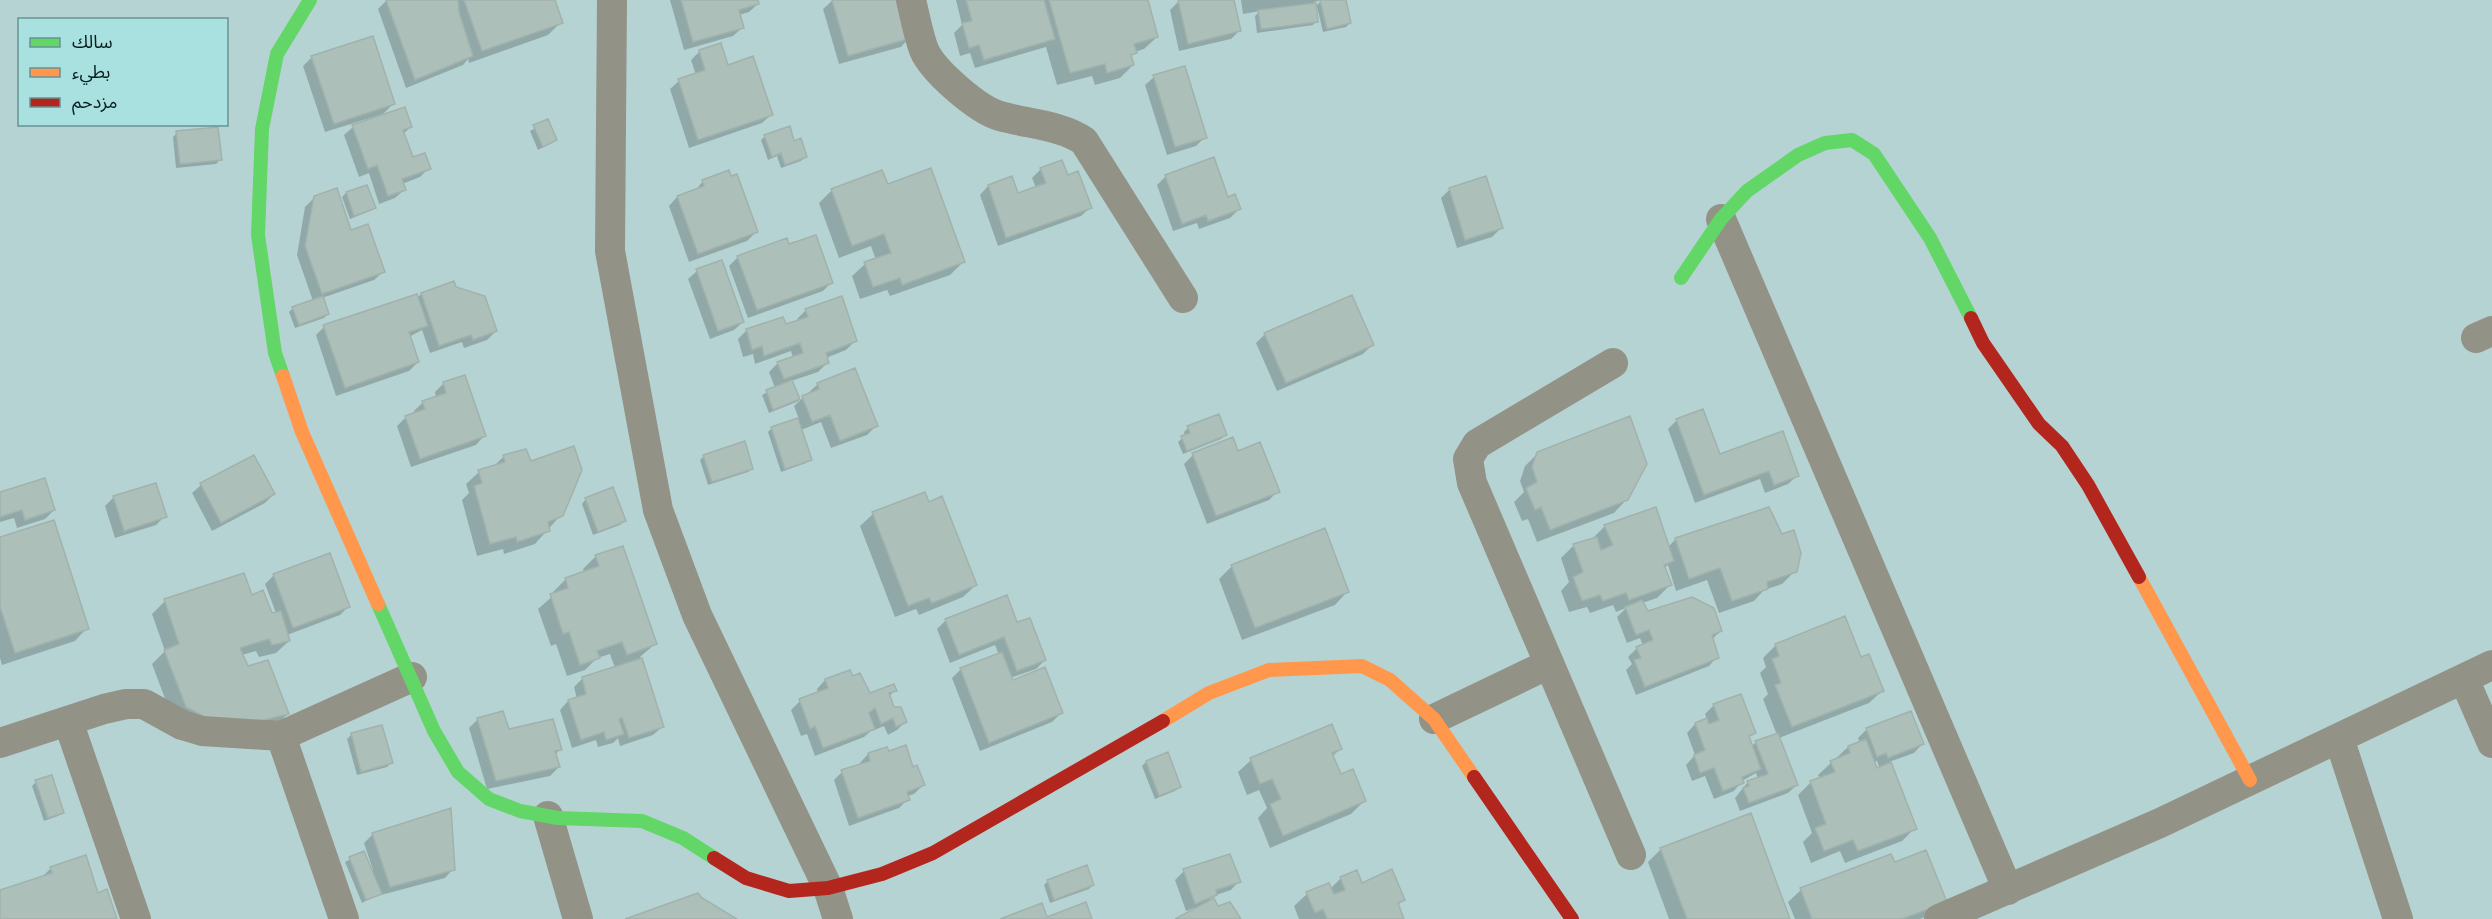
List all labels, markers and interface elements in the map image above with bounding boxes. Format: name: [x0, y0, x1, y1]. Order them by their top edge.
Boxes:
legend: [18, 18, 228, 126]
text: سالك: [72, 31, 113, 53]
text: بطيء: [72, 61, 110, 85]
text: مزدحم: [72, 91, 117, 115]

